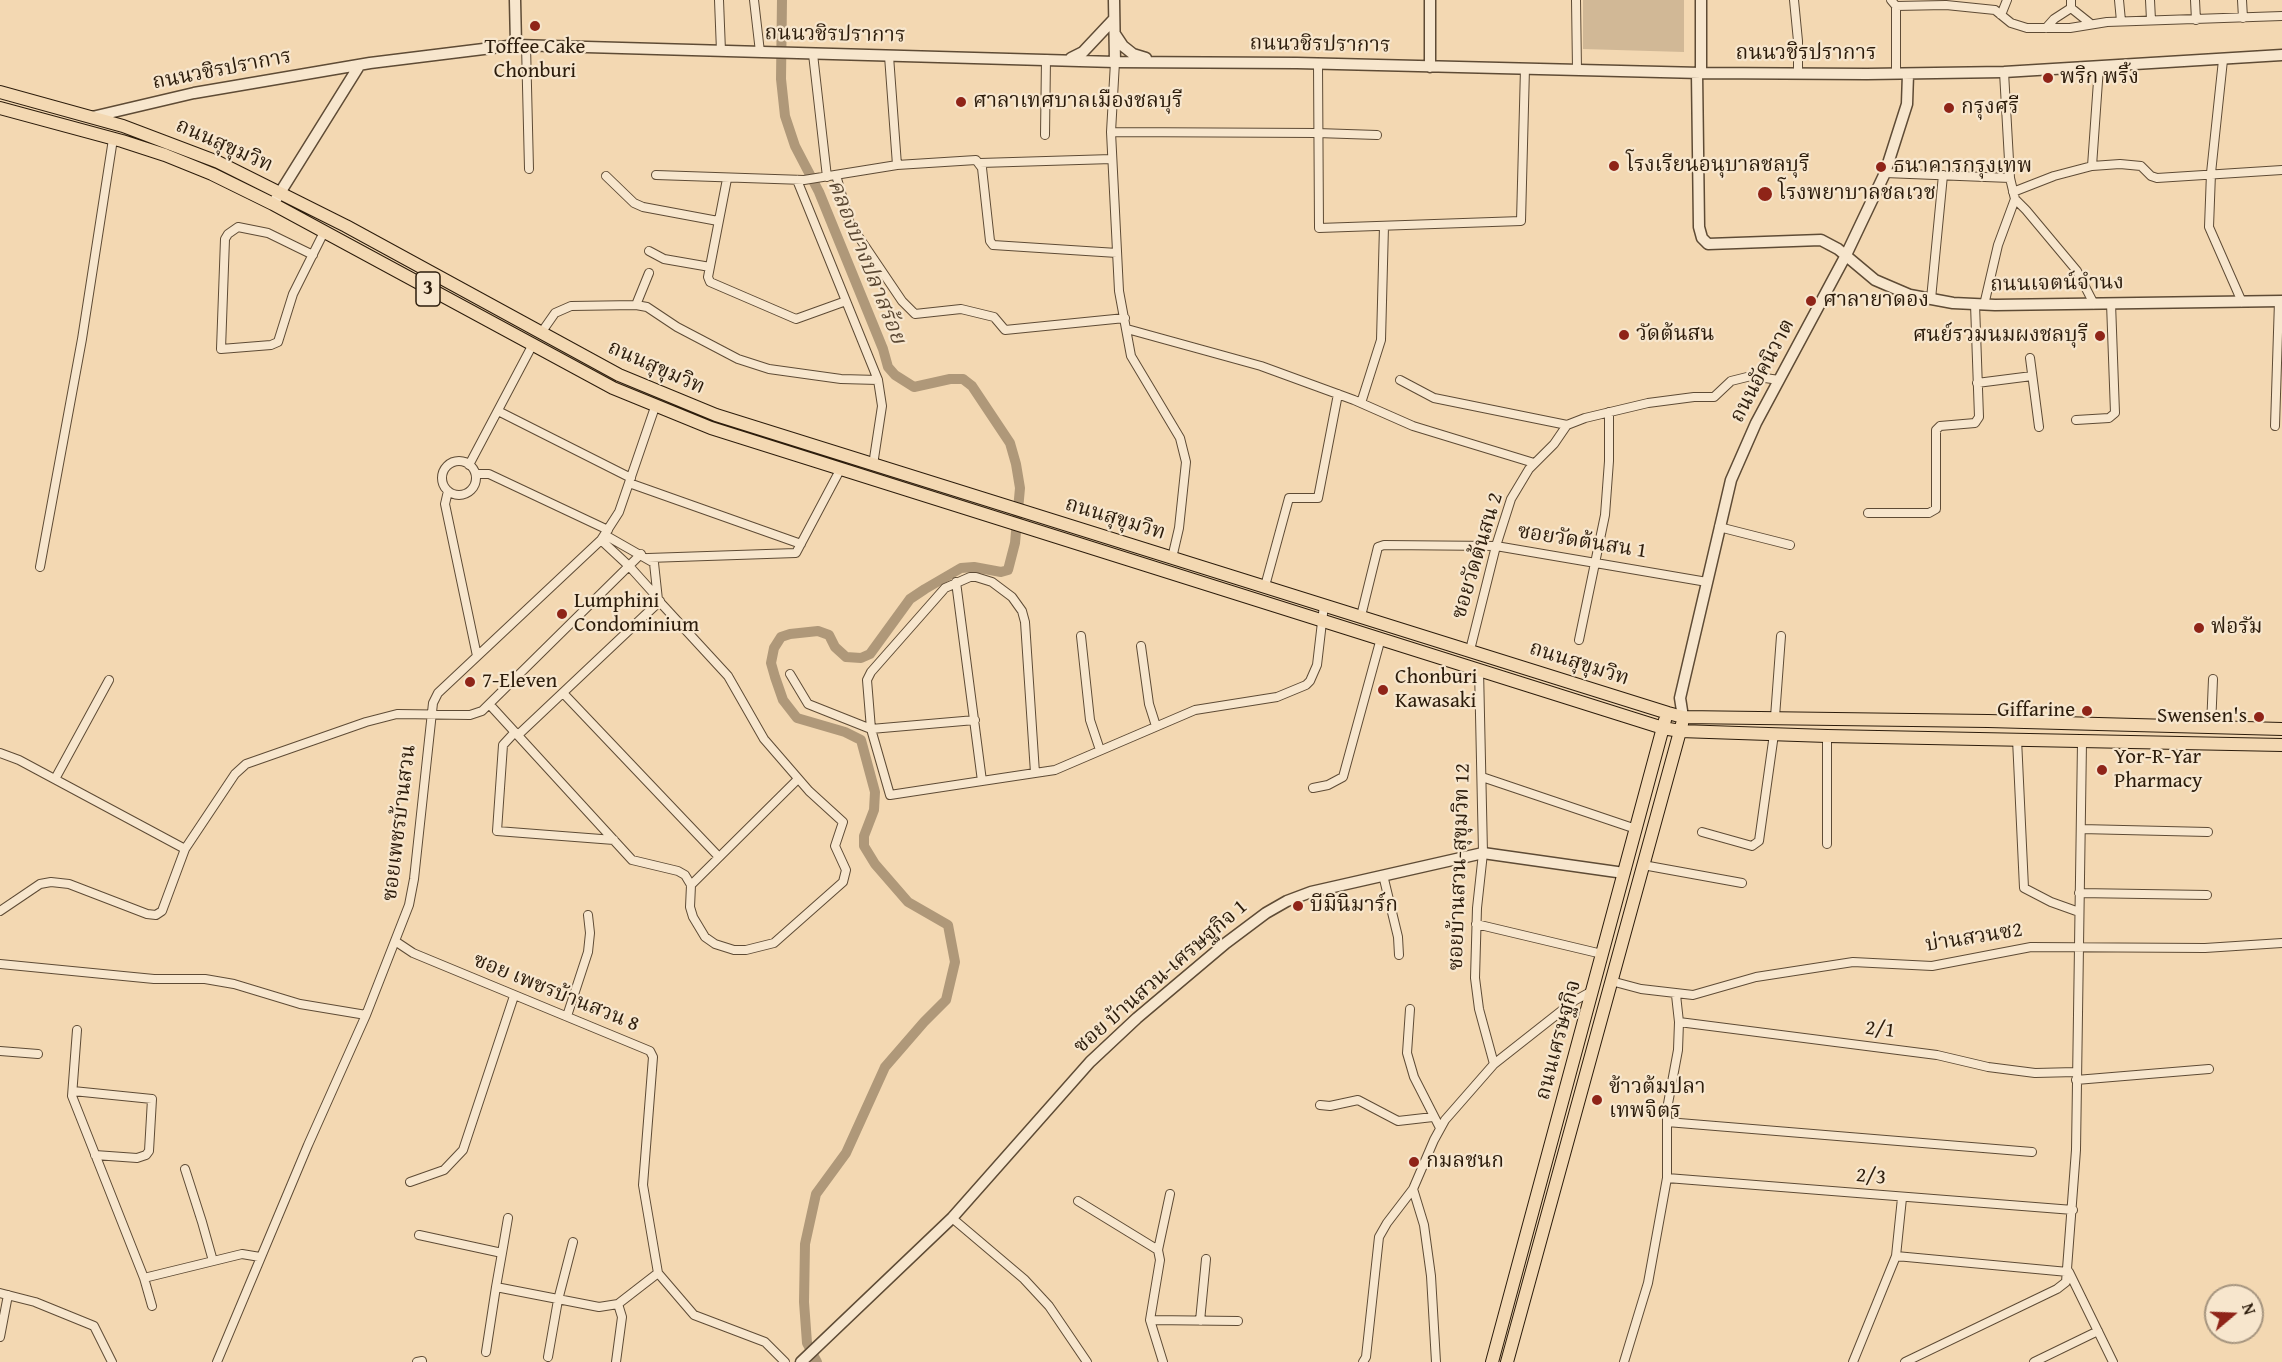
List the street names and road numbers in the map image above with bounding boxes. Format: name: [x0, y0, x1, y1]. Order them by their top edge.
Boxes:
street label: ถนนวชิรปราการ: [764, 21, 906, 49]
street label: ถนนวชิรปราการ: [1249, 31, 1391, 59]
street label: ถนนวชิรปราการ: [1736, 41, 1876, 67]
street label: ถนนวชิรปราการ: [150, 44, 294, 96]
street label: ถนนสุขุมวิท: [172, 113, 276, 179]
street label: ถนนเจตน์จำนง: [1990, 270, 2124, 298]
road number: 3: [416, 272, 440, 306]
street label: ถนนอัคนิวาต: [1725, 315, 1801, 427]
street label: ถนนสุขุมวิท: [604, 335, 708, 401]
street label: ซอยวัดต้นสน 2: [1447, 490, 1509, 622]
street label: ถนนสุขุมวิท: [1062, 492, 1168, 546]
street label: ซอยวัดต้นสน 1: [1516, 519, 1648, 565]
street label: ถนนสุขุมวิท: [1526, 636, 1632, 692]
street label: ซอยเพชรบ้านสวน: [378, 743, 422, 903]
street label: ซอยบ้านสวน-สุขุมวิท 12: [1444, 763, 1476, 971]
street label: ซอย บ้านสวน-เศรษฐกิจ 1: [1069, 895, 1253, 1059]
street label: บ่านสวนซ2: [1924, 918, 2024, 958]
street label: ซอย เพชรบ้านสวน 8: [469, 948, 643, 1038]
street label: ถนนเศรษฐกิจ: [1531, 977, 1587, 1103]
street label: 2/1: [1864, 1016, 1896, 1044]
street label: 2/3: [1855, 1163, 1887, 1191]

